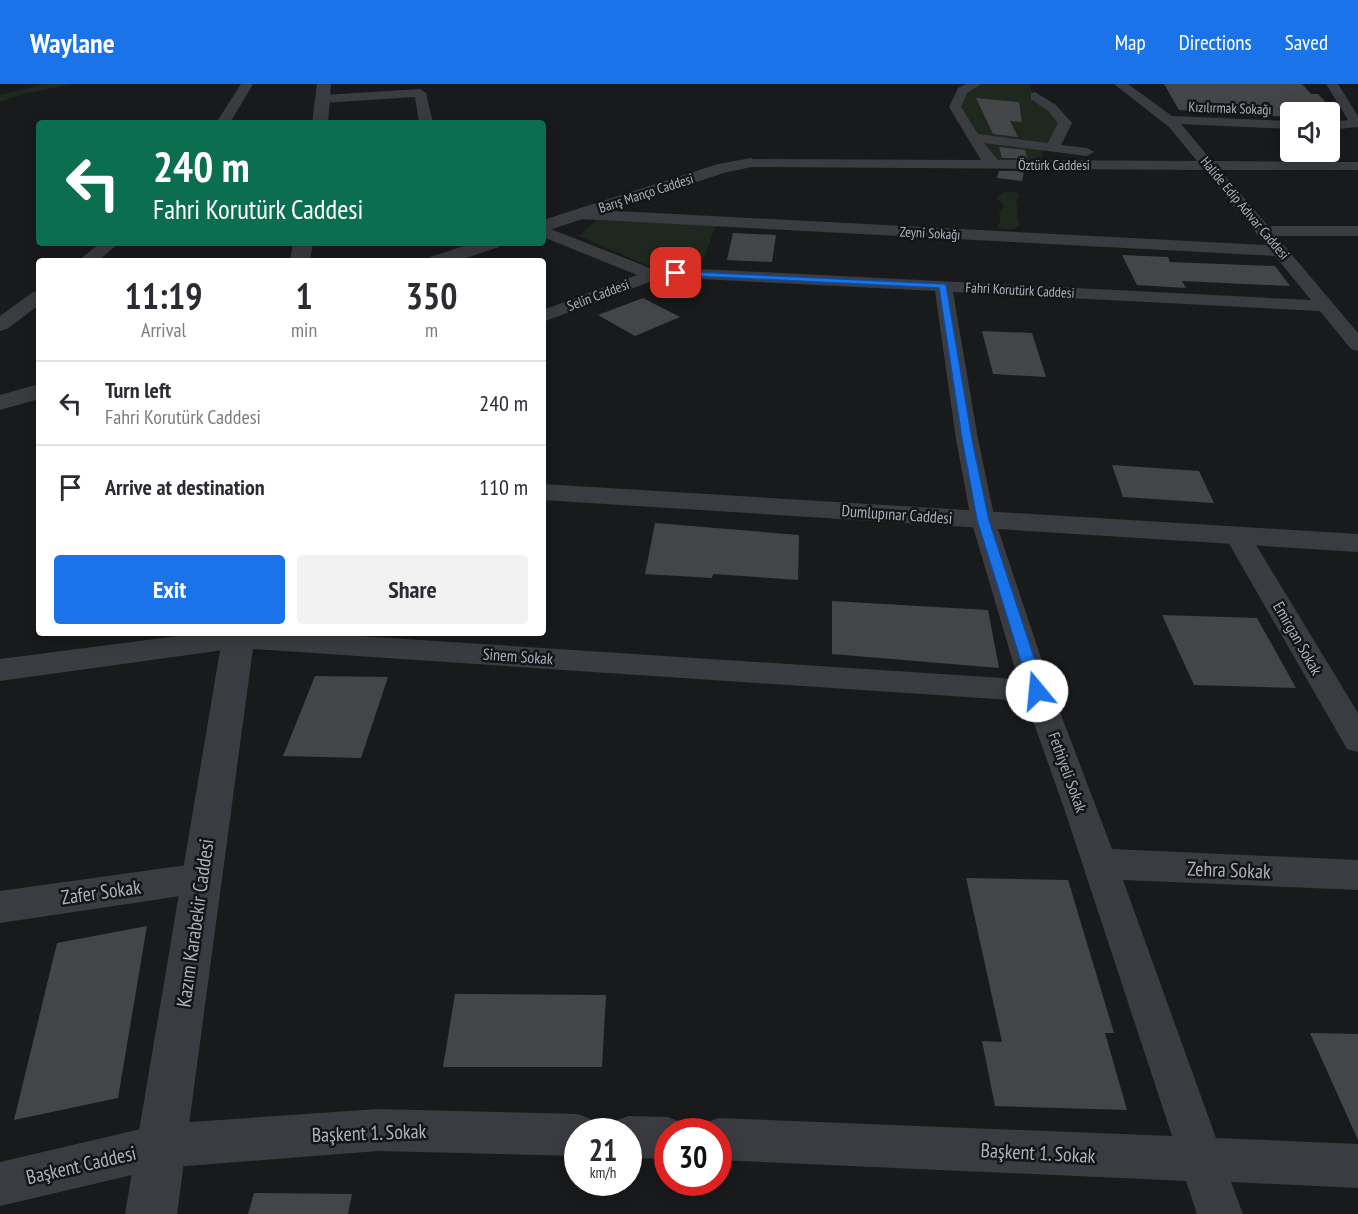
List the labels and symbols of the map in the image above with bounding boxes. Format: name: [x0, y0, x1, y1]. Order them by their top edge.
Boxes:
street label: Kızılırmak Sokağı: [1188, 98, 1272, 118]
street label: Halide Edip Adıvar Caddesi: [1197, 153, 1293, 263]
street label: Öztürk Caddesi: [1018, 156, 1090, 174]
street label: Barış Manço Caddesi: [596, 169, 696, 217]
street label: Zeyni Sokağı: [899, 222, 961, 244]
pin: [650, 247, 701, 298]
street label: Selin Caddesi: [565, 275, 631, 315]
street label: Fahri Korutürk Caddesi: [965, 278, 1075, 302]
street label: Dumlupınar Caddesi: [841, 500, 953, 528]
street label: Emirgan Sokak: [1269, 598, 1327, 679]
street label: Sinem Sokak: [482, 644, 555, 668]
position arrow: [1005, 659, 1069, 723]
street label: Fethiyeli Sokak: [1044, 729, 1092, 816]
street label: Kazım Karabekir Caddesi: [170, 837, 220, 1009]
street label: Zehra Sokak: [1187, 856, 1271, 884]
street label: Zafer Sokak: [60, 874, 143, 910]
street label: Başkent 1. Sokak: [311, 1118, 427, 1148]
speed limit sign: 30: [654, 1118, 732, 1196]
street label: Başkent 1. Sokak: [980, 1137, 1096, 1169]
street label: Başkent Caddesi: [23, 1140, 139, 1190]

